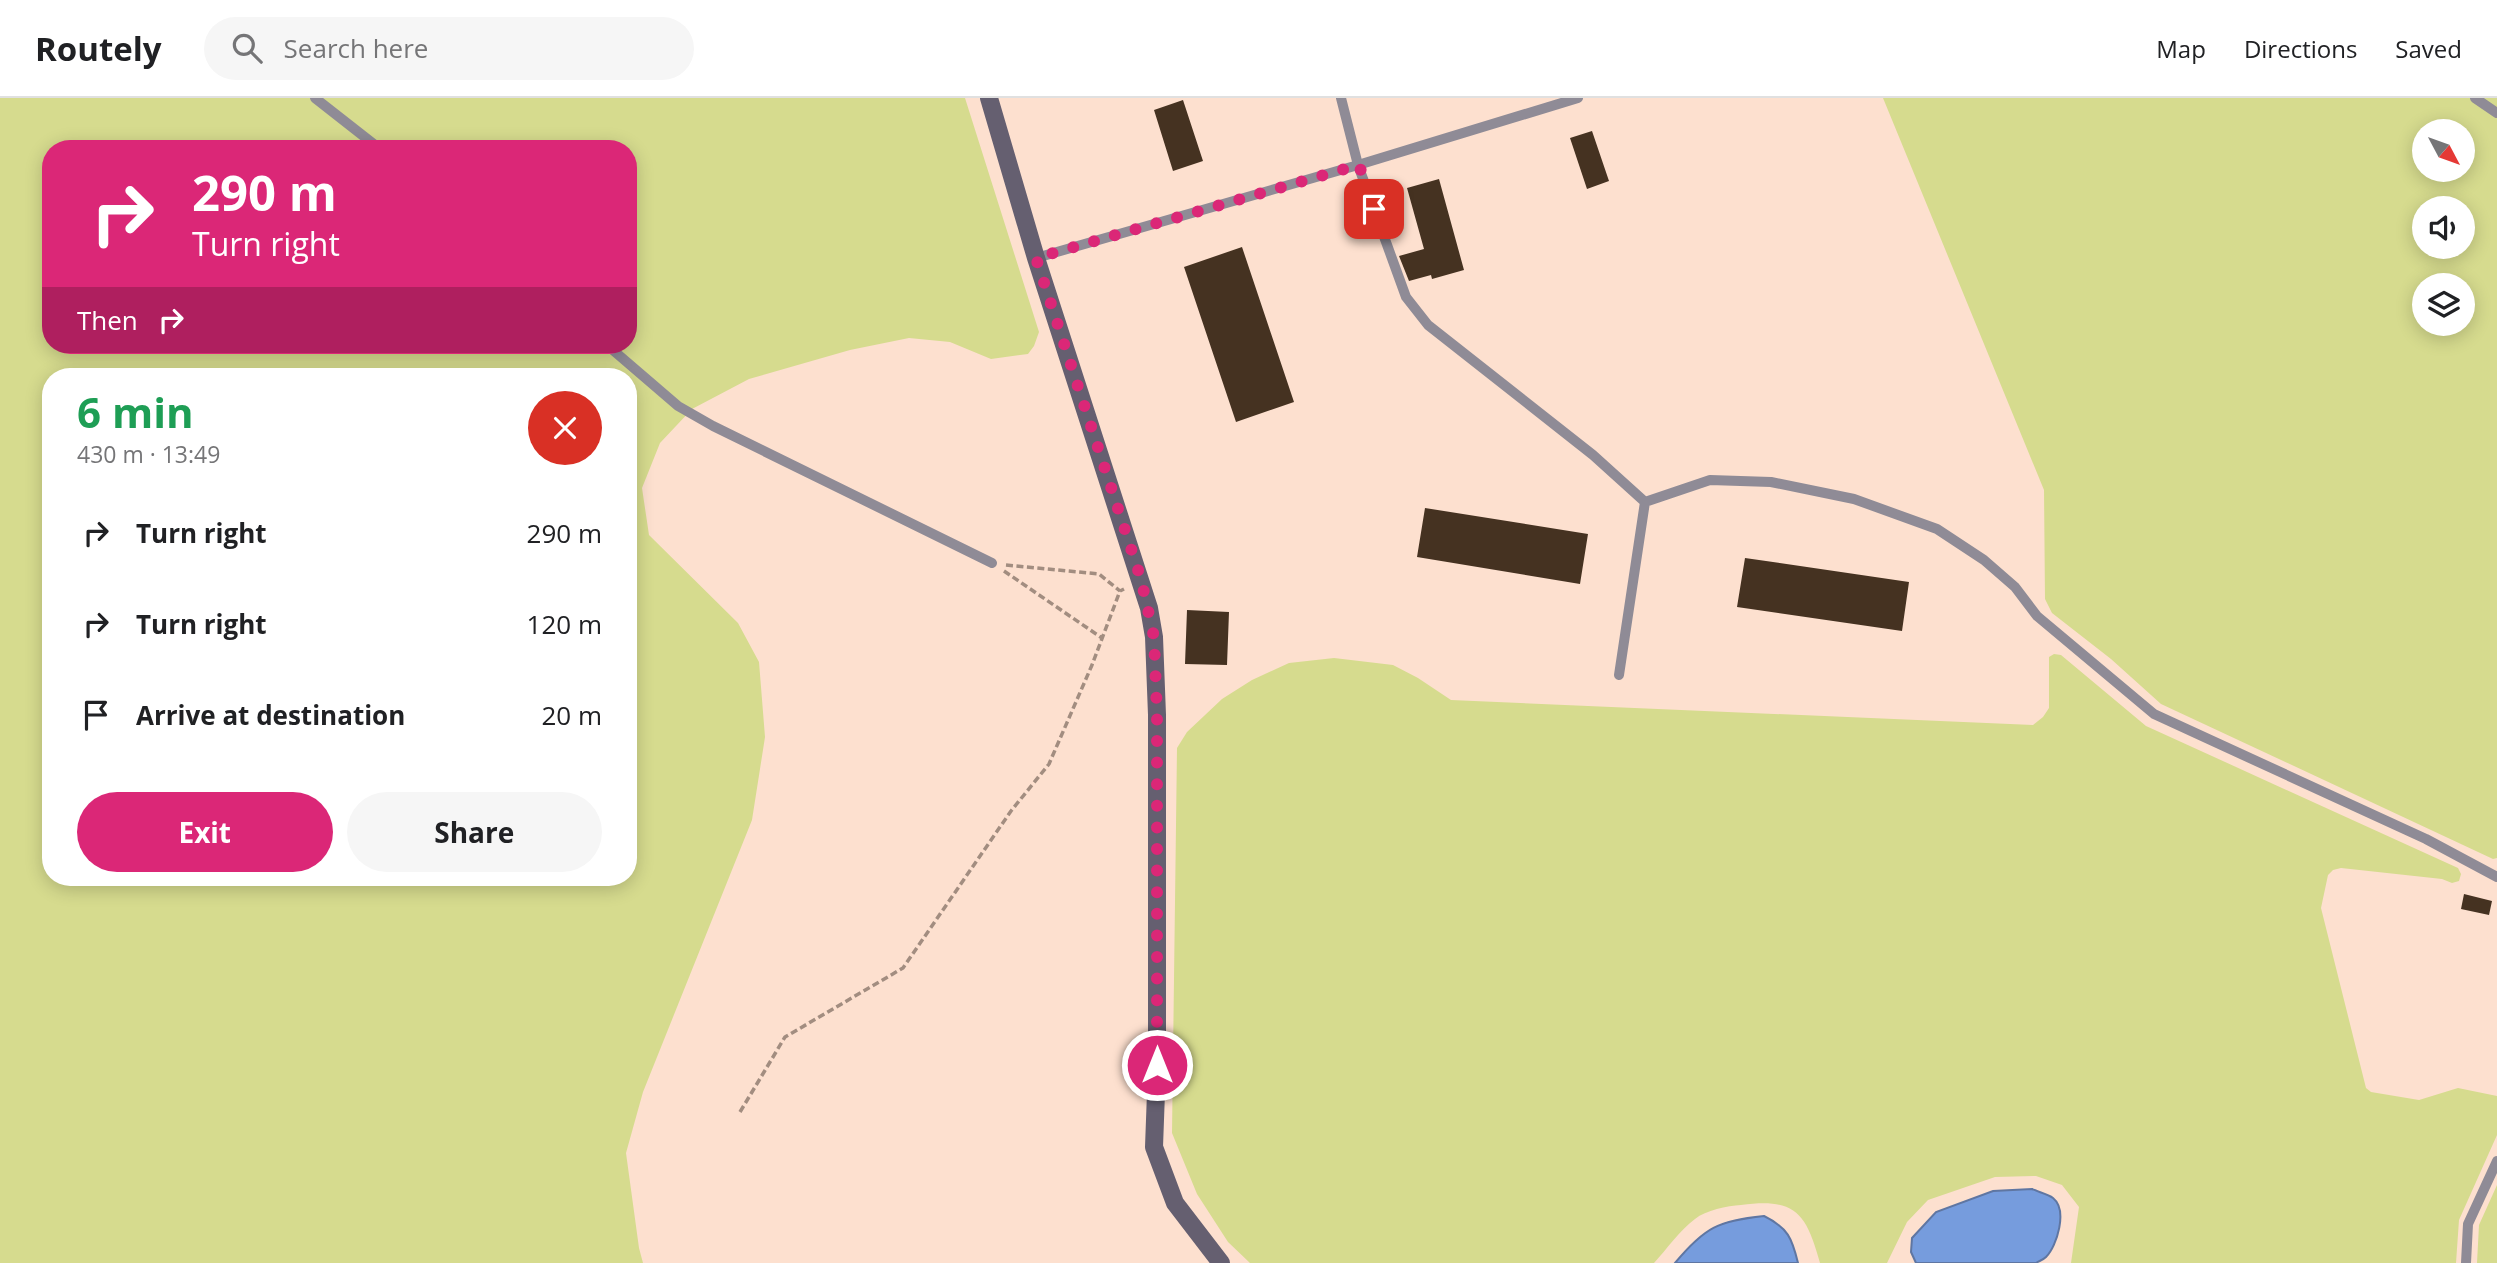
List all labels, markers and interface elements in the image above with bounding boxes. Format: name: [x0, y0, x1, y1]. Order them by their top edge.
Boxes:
search box: [204, 17, 694, 80]
text: Routely: [35, 26, 162, 71]
icon: search: [228, 29, 266, 67]
text: Search here: [284, 30, 428, 66]
text: Map: [2156, 32, 2206, 65]
text: Directions: [2244, 32, 2357, 65]
text: Saved: [2395, 32, 2462, 65]
north arrow: [2412, 119, 2474, 182]
map controls: [2412, 119, 2475, 336]
text: 290 m: [192, 159, 337, 225]
icon: right: [77, 168, 168, 259]
pin: [1344, 179, 1404, 239]
icon: arrive: [1355, 190, 1393, 228]
button: sound: [2412, 196, 2475, 259]
text: Turn right: [192, 222, 340, 265]
button: layers: [2412, 273, 2475, 336]
icon: right: [152, 301, 190, 339]
text: Then: [77, 302, 138, 338]
text: 6 min: [77, 383, 194, 440]
button: close: [528, 391, 602, 465]
text: 430 m · 13:49: [77, 438, 220, 470]
icon: right: [77, 514, 115, 552]
text: Turn right: [136, 515, 267, 551]
text: 290 m: [527, 515, 602, 551]
icon: right: [77, 605, 115, 643]
text: Turn right: [136, 606, 267, 642]
text: 120 m: [527, 606, 602, 642]
icon: arrive: [77, 696, 115, 734]
text: Arrive at destination: [136, 697, 405, 733]
text: 20 m: [541, 697, 602, 733]
button: Exit: [77, 792, 333, 872]
button: Share: [347, 792, 602, 872]
position arrow: [1120, 1028, 1194, 1102]

